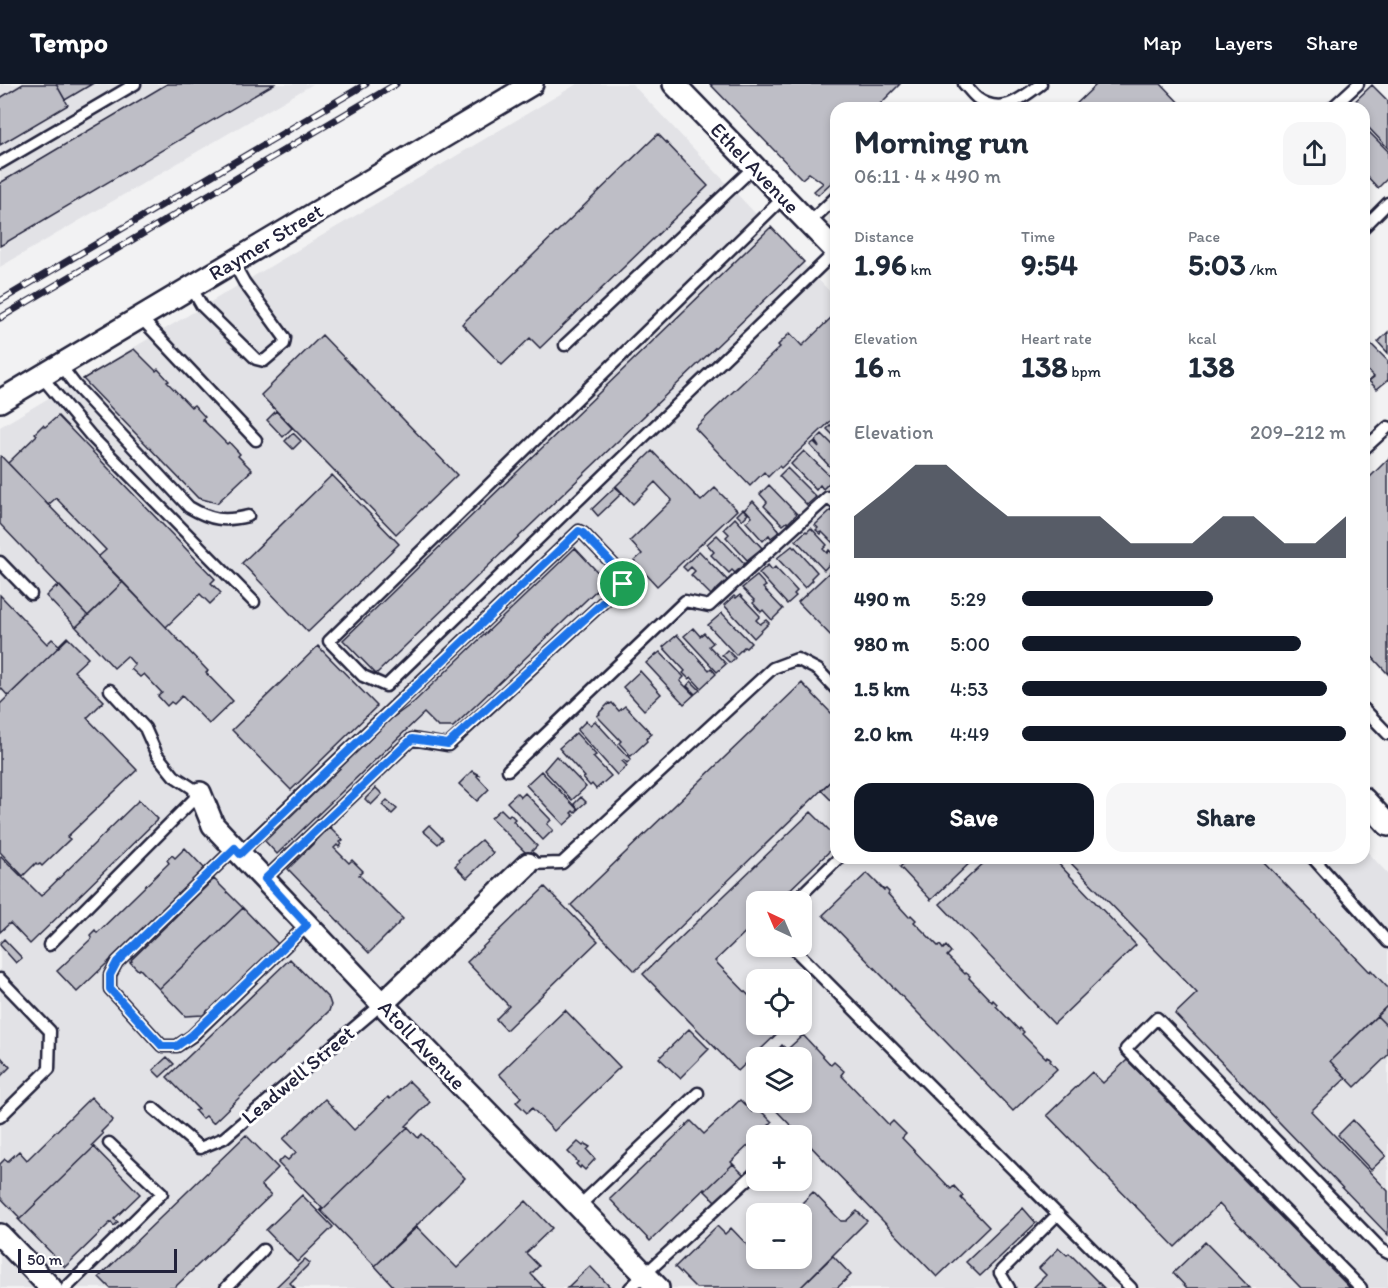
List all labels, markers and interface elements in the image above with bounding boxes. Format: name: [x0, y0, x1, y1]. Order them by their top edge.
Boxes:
text: Tempo: [30, 25, 108, 59]
text: Map: [1143, 30, 1182, 55]
text: Layers: [1215, 30, 1273, 55]
text: Share: [1306, 30, 1358, 55]
street label: Ethel Avenue: [706, 117, 805, 218]
text: Morning run: [854, 122, 1029, 161]
button: share: [1283, 122, 1346, 185]
text: 06:11 · 4 × 490 m: [854, 164, 1001, 188]
street label: Raymer Street: [204, 198, 327, 285]
text: Distance: [854, 227, 914, 246]
text: Time: [1021, 227, 1055, 246]
text: Pace: [1188, 227, 1220, 246]
text: 1.96: [854, 246, 907, 283]
text: 9:54: [1021, 246, 1078, 283]
text: 5:03: [1188, 246, 1246, 283]
text: km: [907, 260, 932, 279]
text: /km: [1246, 260, 1277, 279]
text: Elevation: [854, 329, 918, 348]
text: Heart rate: [1021, 329, 1092, 348]
text: kcal: [1188, 329, 1216, 348]
text: 16: [854, 348, 884, 385]
text: 138: [1021, 348, 1068, 385]
text: 138: [1188, 348, 1235, 385]
text: m: [884, 362, 901, 381]
text: bpm: [1068, 362, 1101, 381]
text: Elevation: [854, 420, 933, 444]
text: 209–212 m: [1250, 420, 1346, 444]
pin: [597, 558, 648, 609]
icon: arrive: [606, 567, 639, 600]
text: 490 m: [854, 587, 910, 611]
text: 5:29: [950, 587, 986, 611]
text: 980 m: [854, 632, 909, 656]
text: 5:00: [950, 632, 990, 656]
text: 1.5 km: [854, 677, 910, 701]
text: 4:53: [950, 677, 988, 701]
text: 2.0 km: [854, 722, 913, 746]
text: 4:49: [950, 722, 989, 746]
button: Save: [854, 783, 1094, 852]
button: Share: [1106, 783, 1346, 852]
north arrow: [746, 891, 812, 957]
map controls: [746, 891, 812, 1269]
button: locate: [746, 969, 812, 1035]
street label: Atoll Avenue: [374, 995, 471, 1095]
street label: Leadwell Street: [236, 1020, 359, 1129]
button: layers: [746, 1047, 812, 1113]
button: +: [746, 1125, 812, 1191]
button: −: [746, 1203, 812, 1269]
scale bar: [18, 1246, 177, 1274]
text: 50 m: [27, 1250, 62, 1269]

